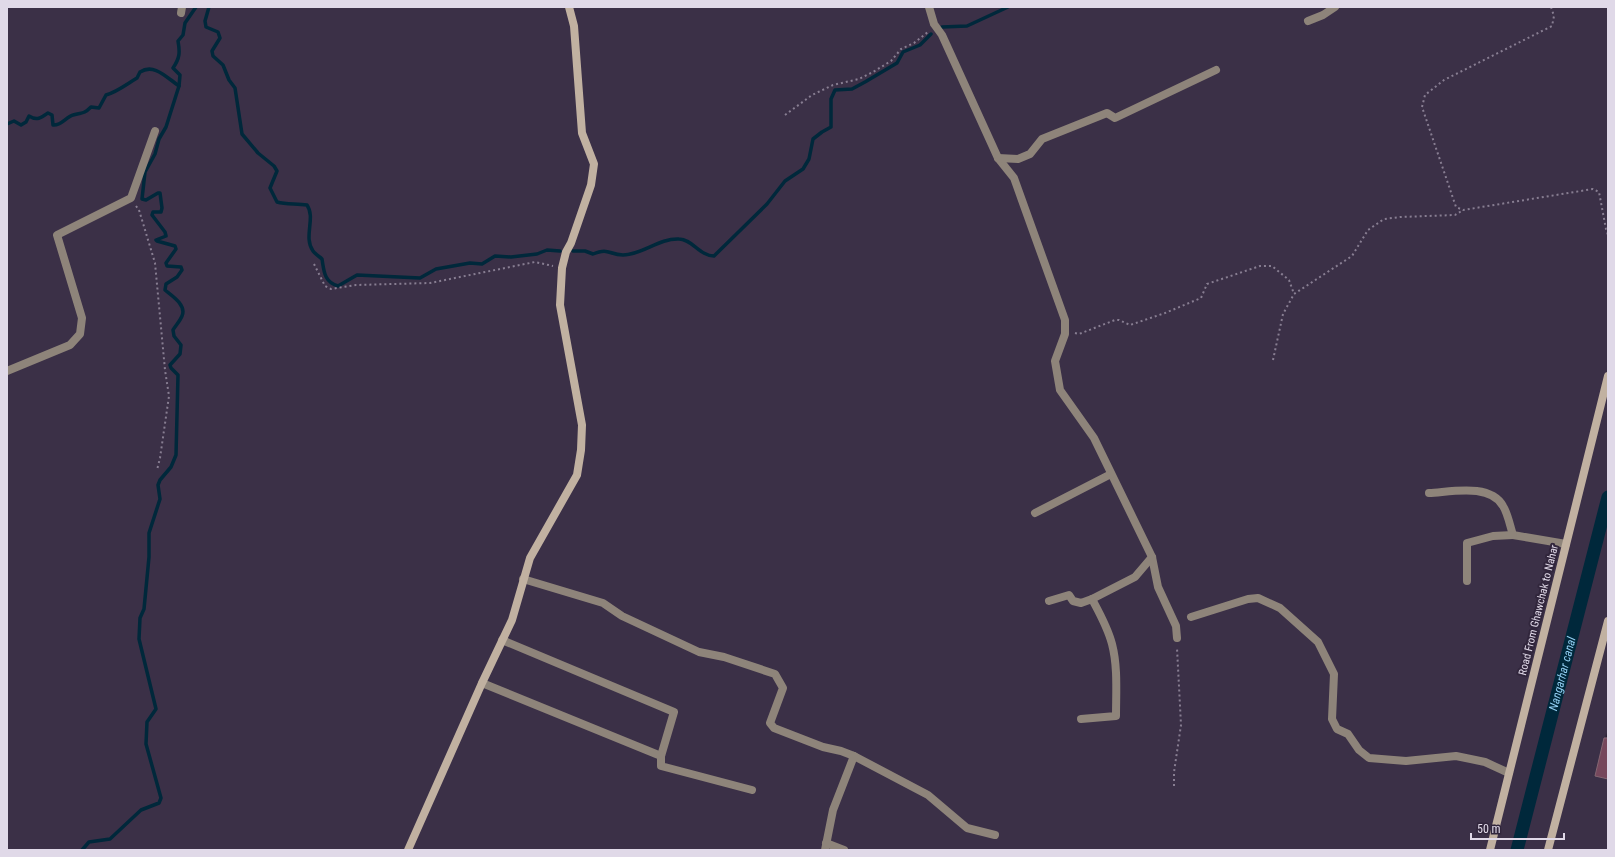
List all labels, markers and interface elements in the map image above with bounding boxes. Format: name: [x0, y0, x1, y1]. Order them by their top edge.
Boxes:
street label: Road From Ghawchak to Nahar: [1516, 543, 1561, 677]
water label: Nangarhar canal: [1546, 635, 1579, 712]
scale bar: [1471, 815, 1564, 841]
text: 50 m: [1477, 822, 1501, 836]

